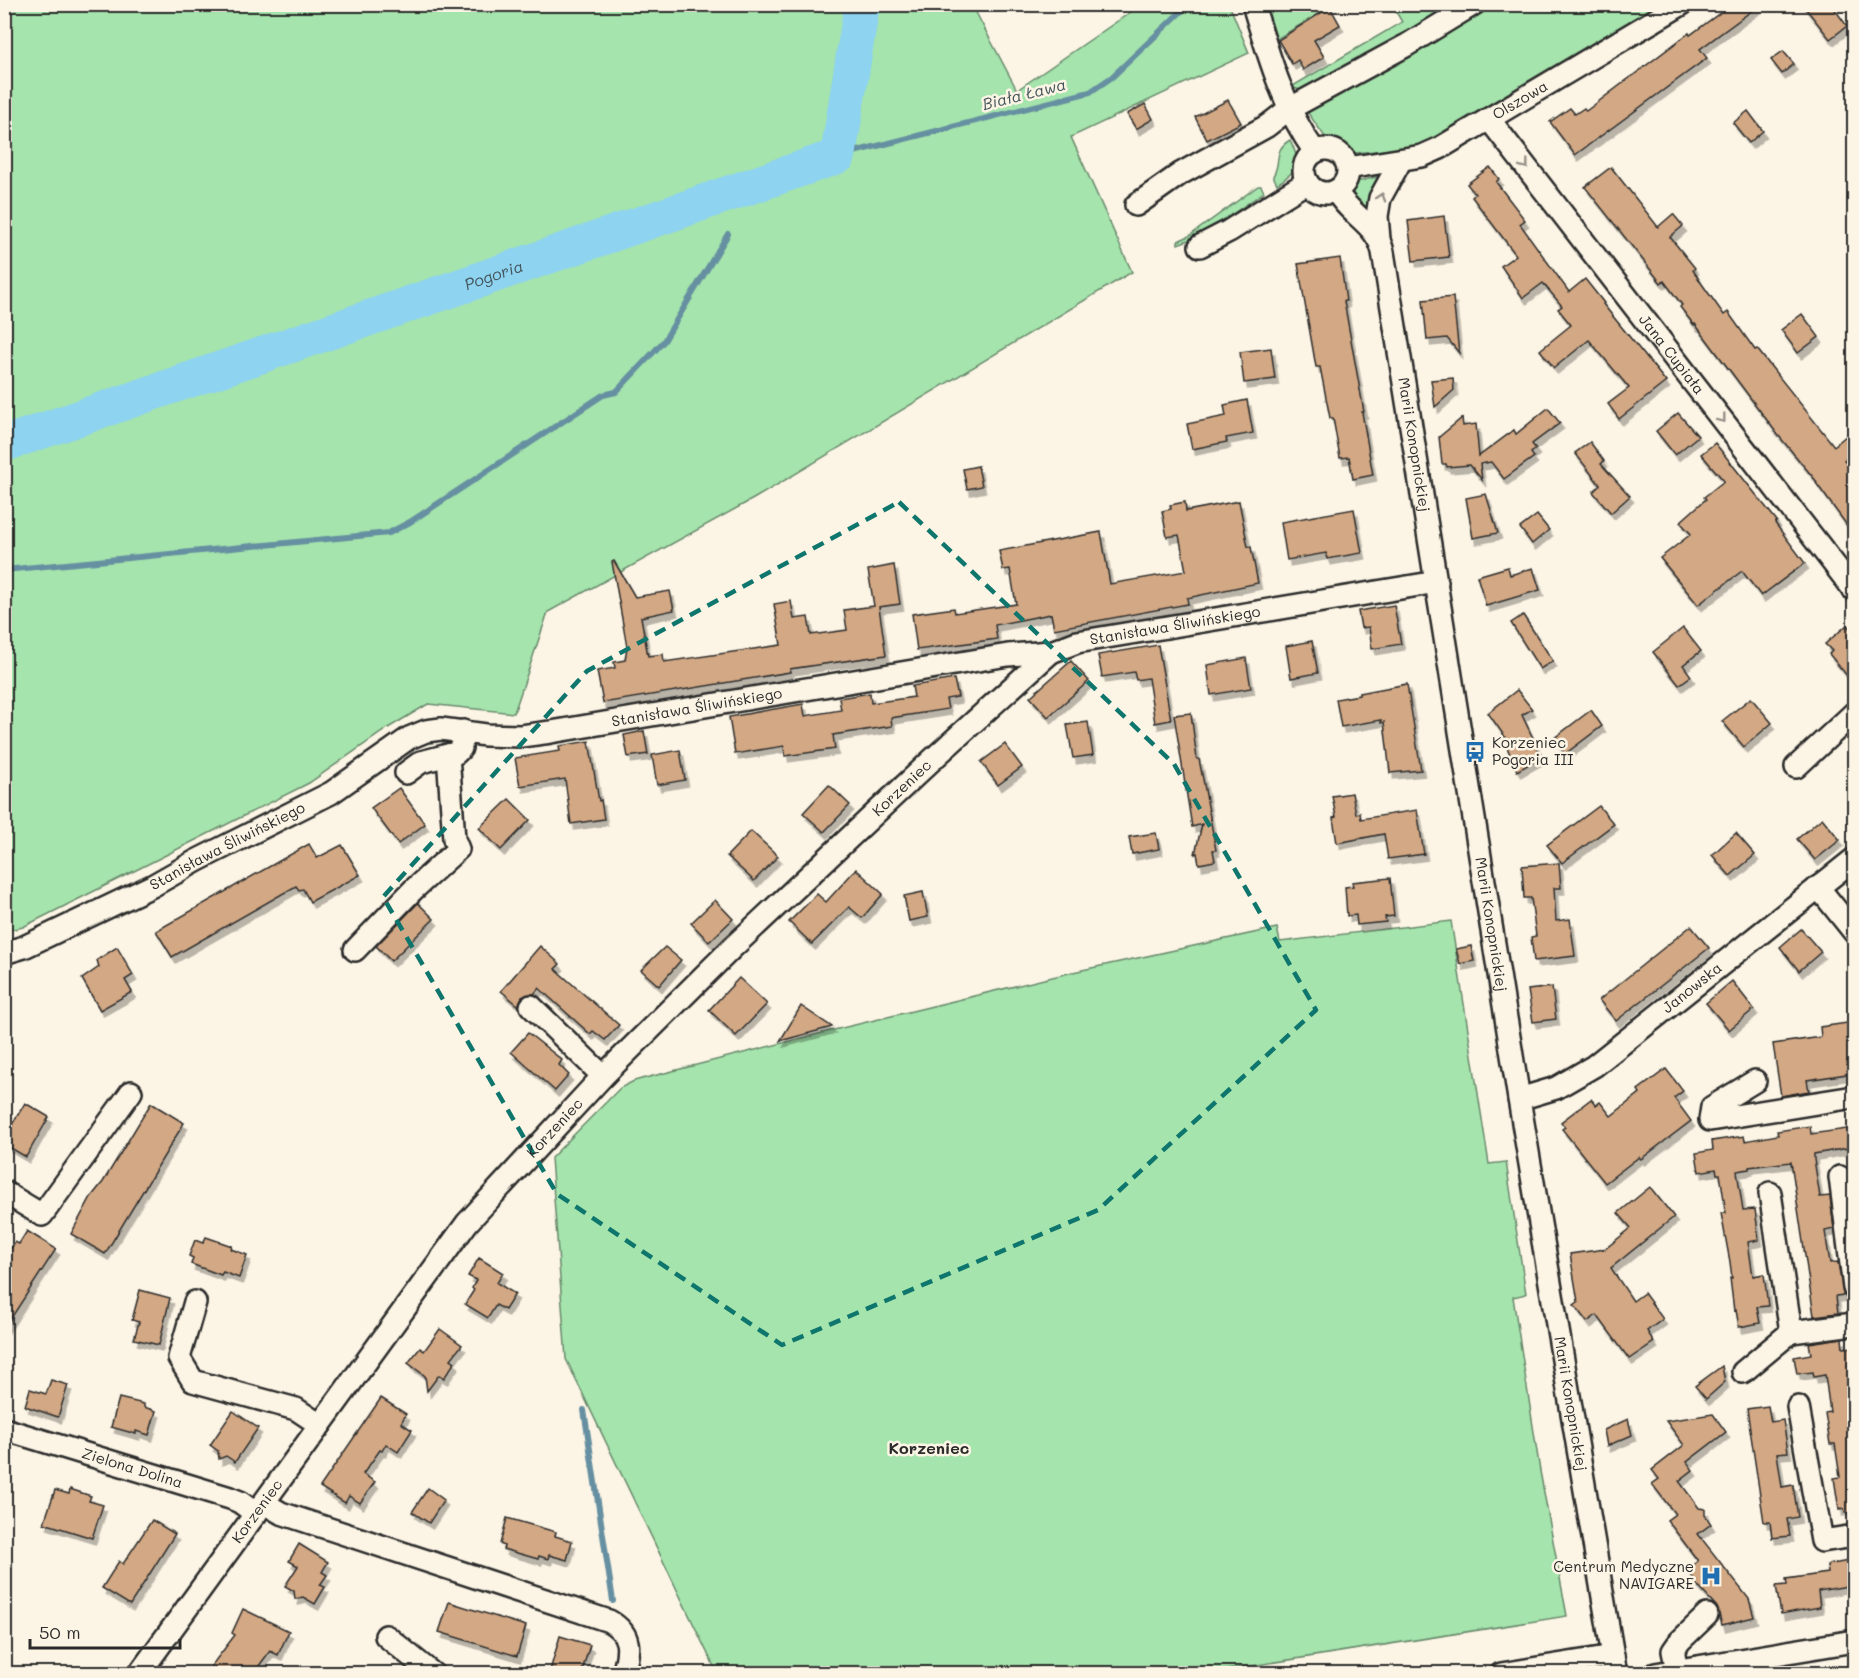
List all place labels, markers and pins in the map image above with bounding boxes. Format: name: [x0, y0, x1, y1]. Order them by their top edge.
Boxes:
place label: Korzeniec Pogoria III: [1492, 732, 1574, 769]
bus stop icon: Korzeniec Pogoria III: [1463, 740, 1487, 764]
place label: Centrum Medyczne NAVIGARE: [1553, 1556, 1694, 1593]
hospital icon: Centrum Medyczne NAVIGARE: [1699, 1564, 1723, 1588]

